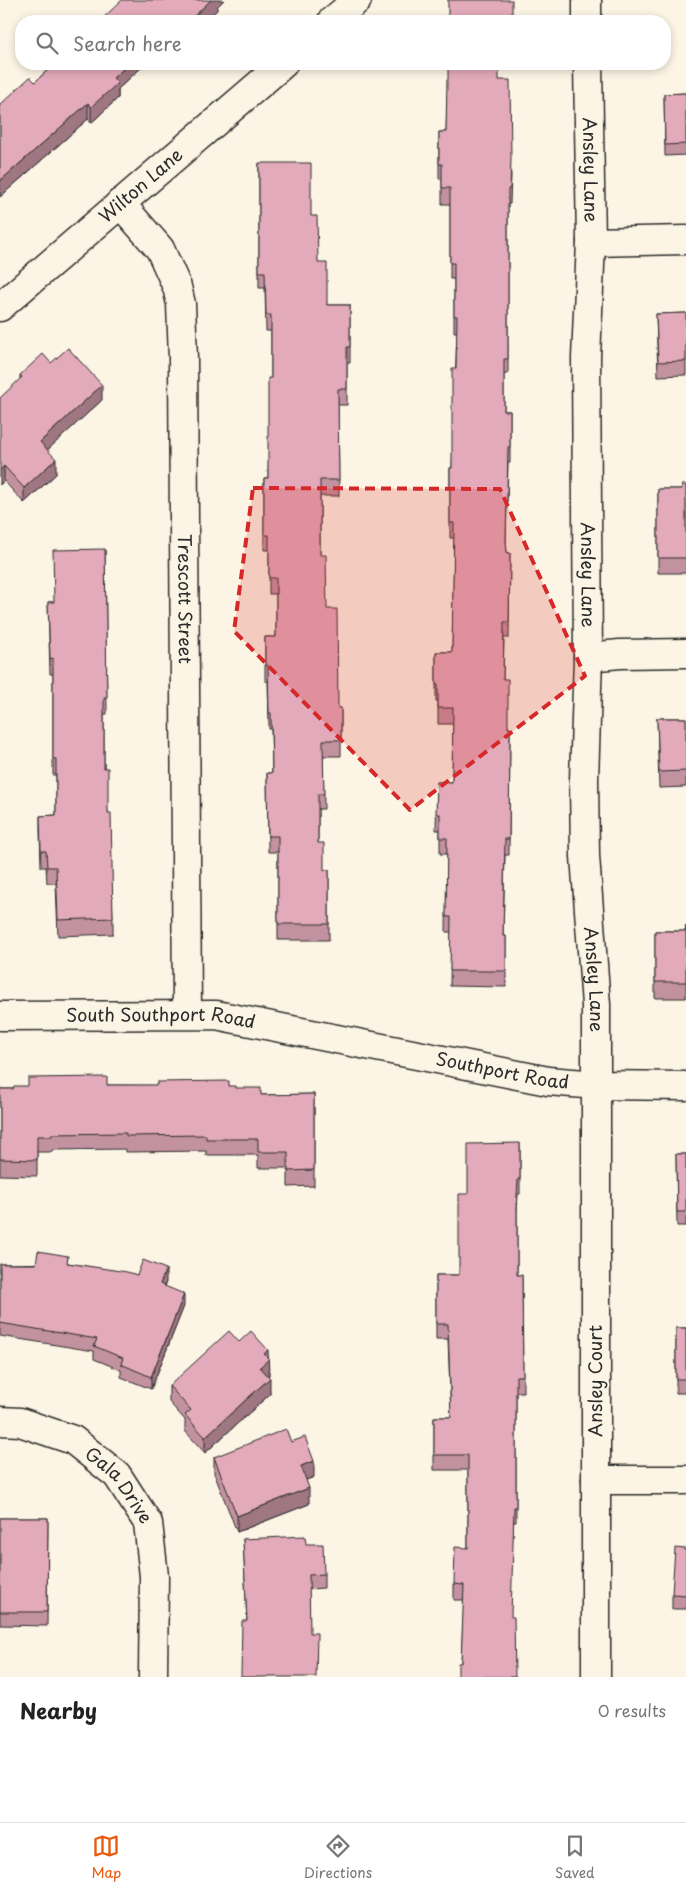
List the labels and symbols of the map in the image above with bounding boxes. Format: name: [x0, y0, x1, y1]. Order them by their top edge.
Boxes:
street label: Ansley Lane: [577, 117, 606, 223]
street label: Wilton Lane: [92, 141, 188, 229]
street label: Ansley Lane: [575, 522, 603, 628]
street label: Trescott Street: [172, 534, 200, 664]
street label: Ansley Lane: [578, 926, 611, 1032]
street label: South Southport Road: [66, 999, 258, 1035]
street label: Southport Road: [434, 1044, 570, 1095]
street label: Ansley Court: [581, 1325, 608, 1437]
street label: Gala Drive: [80, 1440, 160, 1528]

